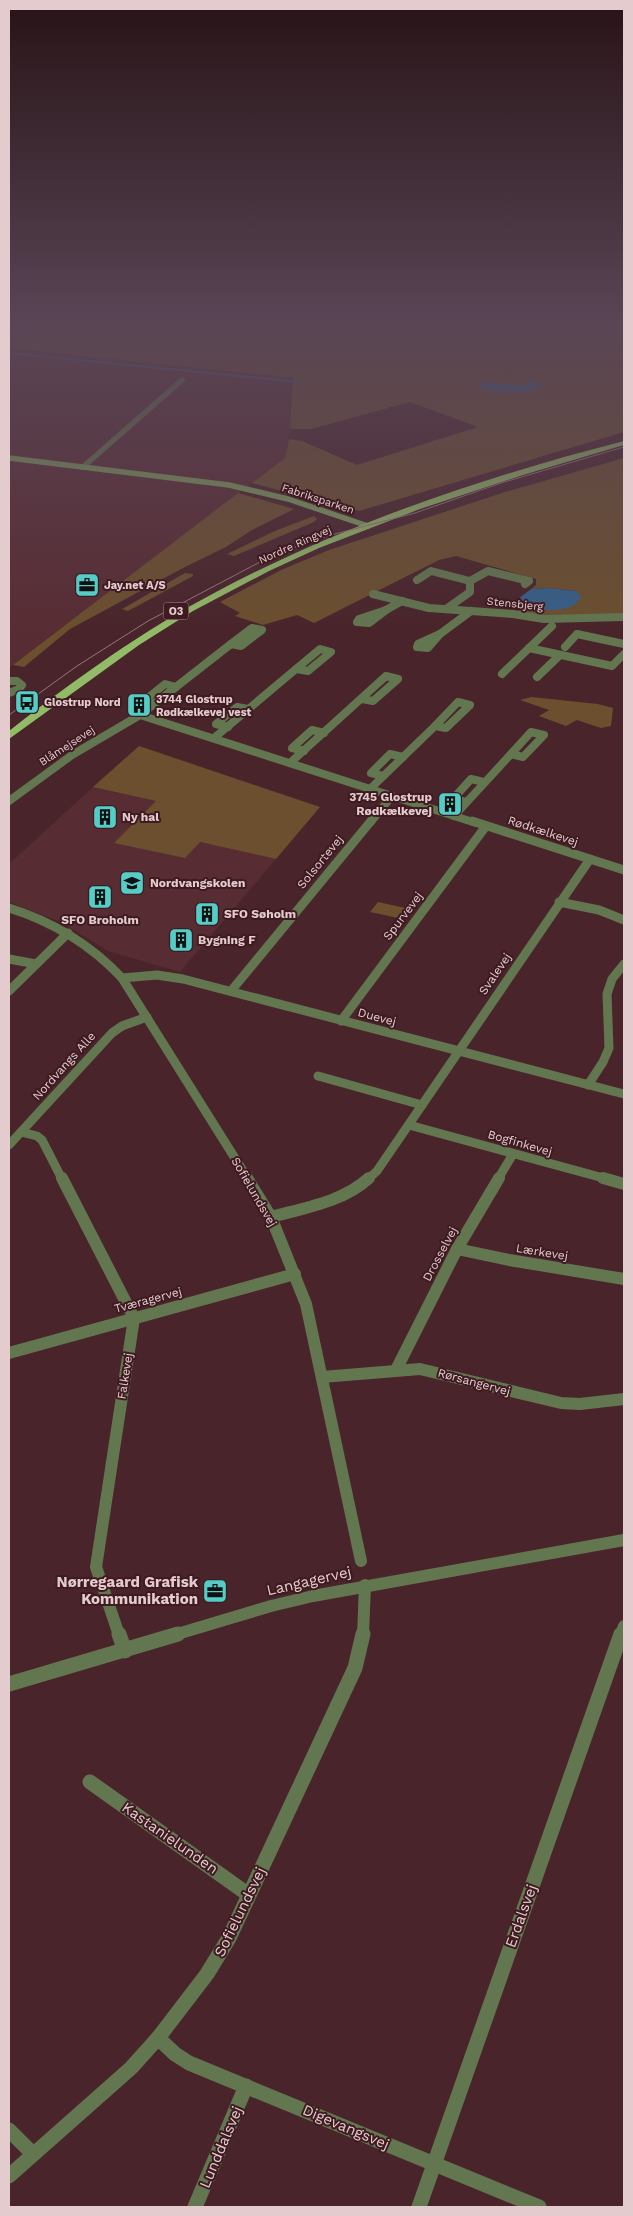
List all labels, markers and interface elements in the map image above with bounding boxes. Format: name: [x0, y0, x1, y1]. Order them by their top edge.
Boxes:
street label: Fabriksparken: [280, 481, 356, 517]
street label: Nordre Ringvej: [257, 523, 333, 567]
office icon: Jay.net A/S: [74, 572, 100, 598]
place label: Jay.net A/S: [104, 579, 166, 592]
street label: Stensbjerg: [486, 595, 544, 613]
road number: O3: [164, 602, 188, 620]
bus stop icon: Glostrup Nord: [14, 689, 40, 715]
building icon: 3744 Glostrup Rødkælkevej vest: [126, 692, 152, 718]
place label: 3744 Glostrup Rødkælkevej vest: [156, 693, 252, 719]
place label: Glostrup Nord: [44, 696, 121, 709]
street label: Blåmejsevej: [37, 723, 97, 769]
place label: 3745 Glostrup Rødkælkevej: [349, 790, 432, 818]
building icon: 3745 Glostrup Rødkælkevej: [437, 791, 463, 817]
building icon: Ny hal: [92, 804, 118, 830]
place label: Ny hal: [122, 810, 159, 824]
street label: Rødkælkevej: [506, 813, 580, 849]
street label: Solsortevej: [294, 832, 346, 892]
school or university icon: Nordvangskolen: [119, 870, 145, 896]
place label: Nordvangskolen: [150, 876, 245, 890]
building icon: SFO Broholm: [87, 884, 113, 910]
street label: Spurvevej: [380, 889, 426, 943]
building icon: SFO Søholm: [194, 901, 220, 927]
place label: SFO Søholm: [224, 907, 296, 921]
place label: SFO Broholm: [61, 913, 139, 927]
building icon: Bygning F: [168, 927, 194, 953]
place label: Bygning F: [198, 933, 256, 947]
street label: Svalevej: [476, 950, 514, 998]
street label: Duevej: [356, 1005, 398, 1029]
street label: Nordvangs Alle: [30, 1029, 98, 1103]
street label: Bogfinkevej: [486, 1127, 554, 1159]
street label: Sofielundsvej: [228, 1155, 280, 1229]
street label: Drosselvej: [420, 1224, 460, 1284]
street label: Lærkevej: [515, 1241, 569, 1263]
street label: Tværagervej: [113, 1284, 183, 1316]
street label: Falkevej: [114, 1352, 136, 1400]
street label: Rørsangervej: [436, 1366, 512, 1398]
street label: Langagervej: [265, 1563, 353, 1599]
place label: Nørregaard Grafisk Kommunikation: [57, 1573, 199, 1608]
office icon: Nørregaard Grafisk Kommunikation: [202, 1578, 228, 1604]
street label: Kastanielunden: [118, 1798, 222, 1878]
street label: Sofielundsvej: [210, 1864, 270, 1960]
street label: Erdalsvej: [501, 1882, 541, 1950]
street label: Digevangsvej: [300, 2101, 392, 2153]
street label: Lunddalsvej: [196, 2103, 246, 2191]

